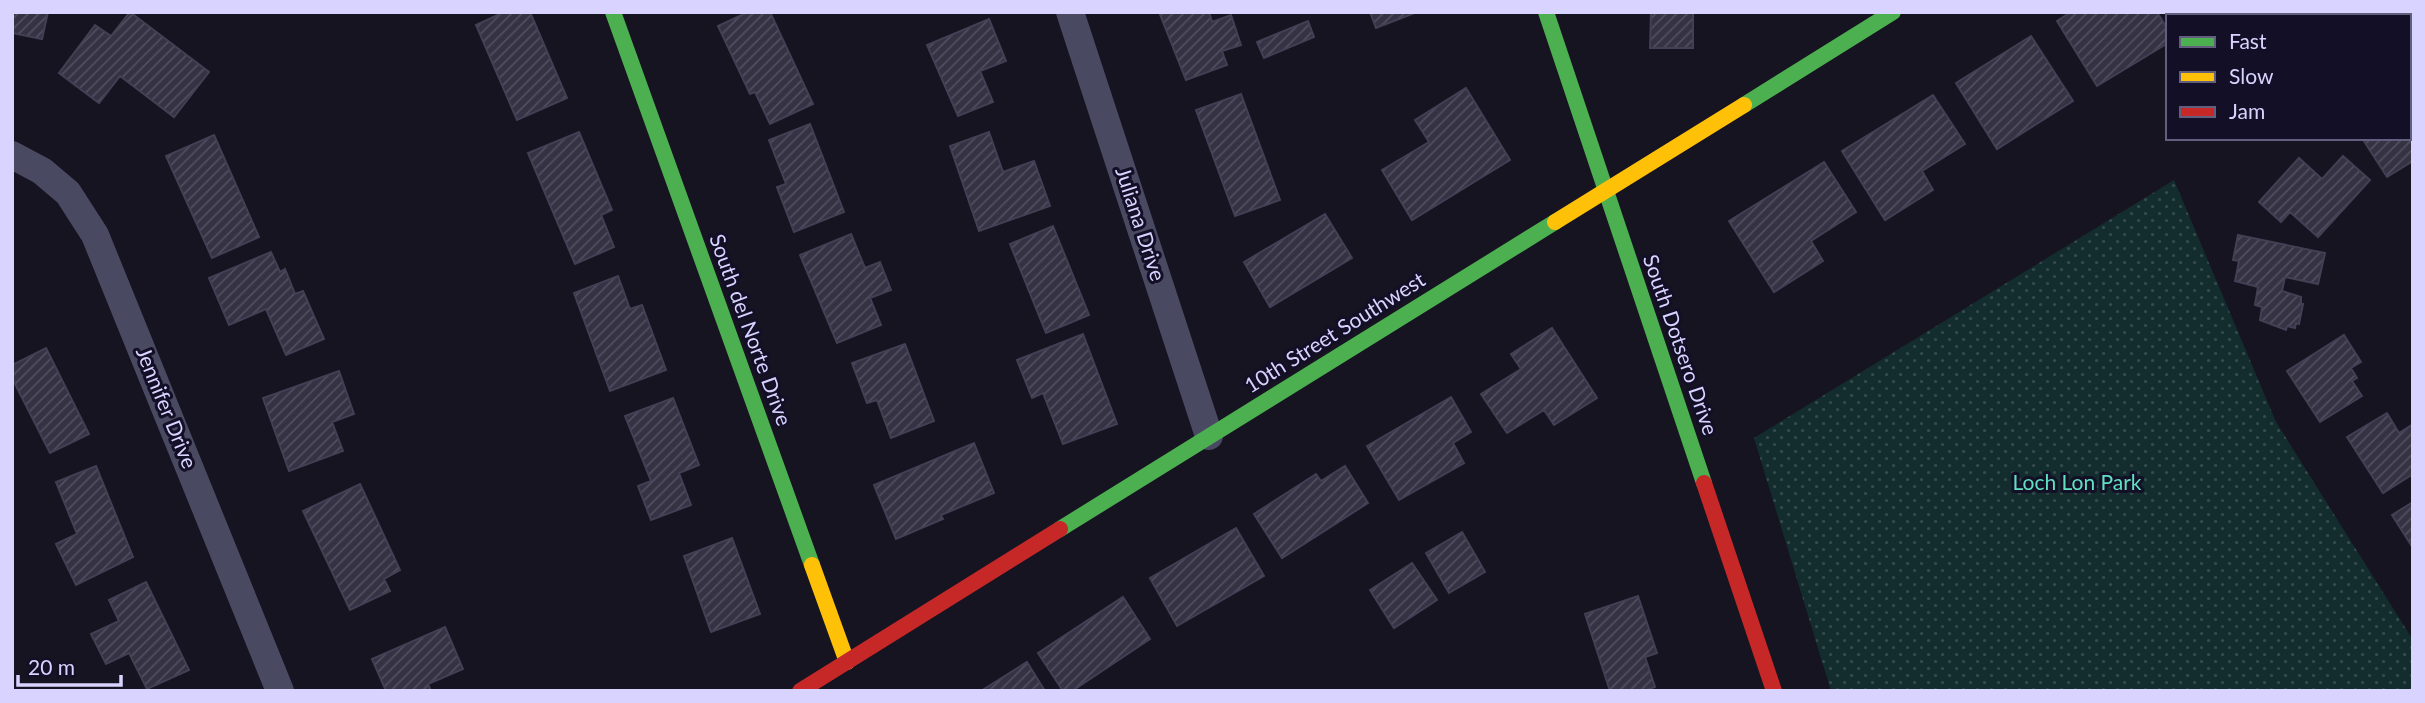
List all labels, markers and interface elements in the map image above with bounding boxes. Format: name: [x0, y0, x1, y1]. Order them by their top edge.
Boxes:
legend: [2166, 14, 2411, 140]
text: Fast: [2229, 28, 2267, 53]
text: Slow: [2229, 63, 2274, 88]
text: Jam: [2229, 98, 2265, 123]
street label: Juliana Drive: [1111, 163, 1172, 284]
street label: South del Norte Drive: [705, 230, 798, 429]
street label: South Dotsero Drive: [1639, 251, 1724, 438]
street label: 10th Street Southwest: [1239, 266, 1429, 397]
street label: Jennifer Drive: [132, 343, 203, 472]
park label: Loch Lon Park: [2012, 469, 2142, 494]
scale bar: [18, 644, 121, 688]
text: 20 m: [28, 654, 75, 679]

